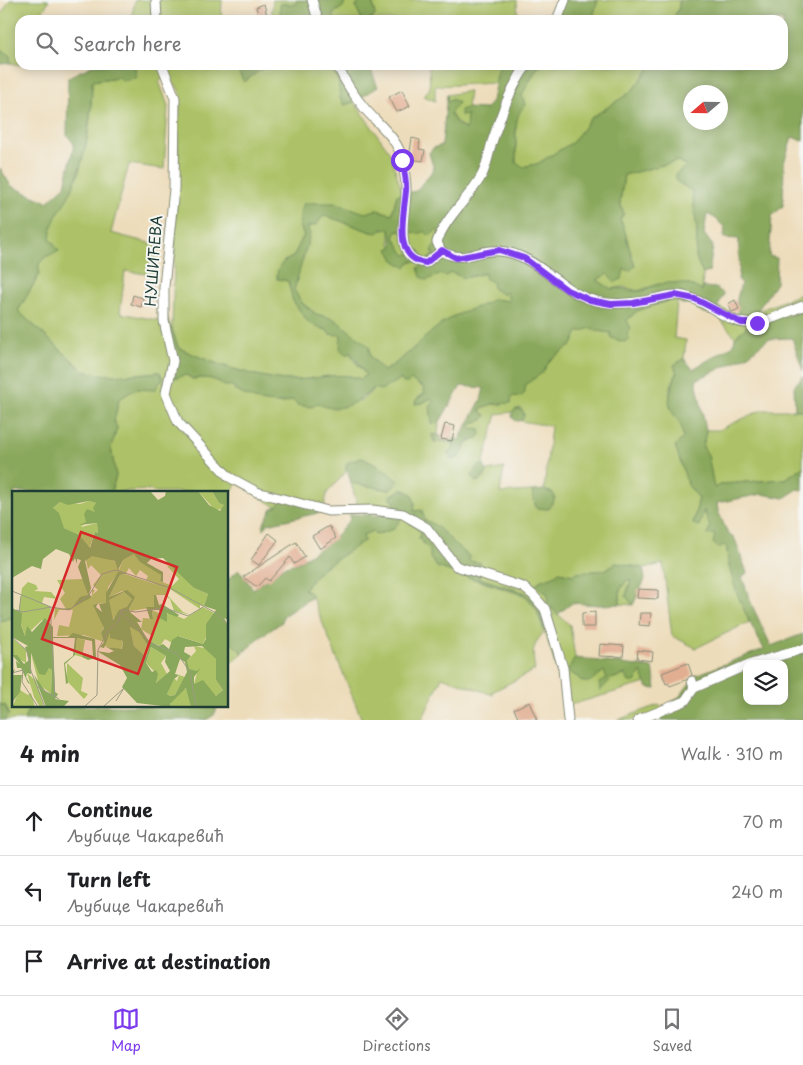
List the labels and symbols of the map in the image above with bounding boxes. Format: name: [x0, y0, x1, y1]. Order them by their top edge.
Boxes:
north arrow: [683, 85, 728, 130]
route start: [391, 149, 414, 172]
street label: НУШИЋЕВА: [138, 214, 167, 307]
route end: [746, 312, 769, 335]
inset map: [12, 491, 229, 708]

